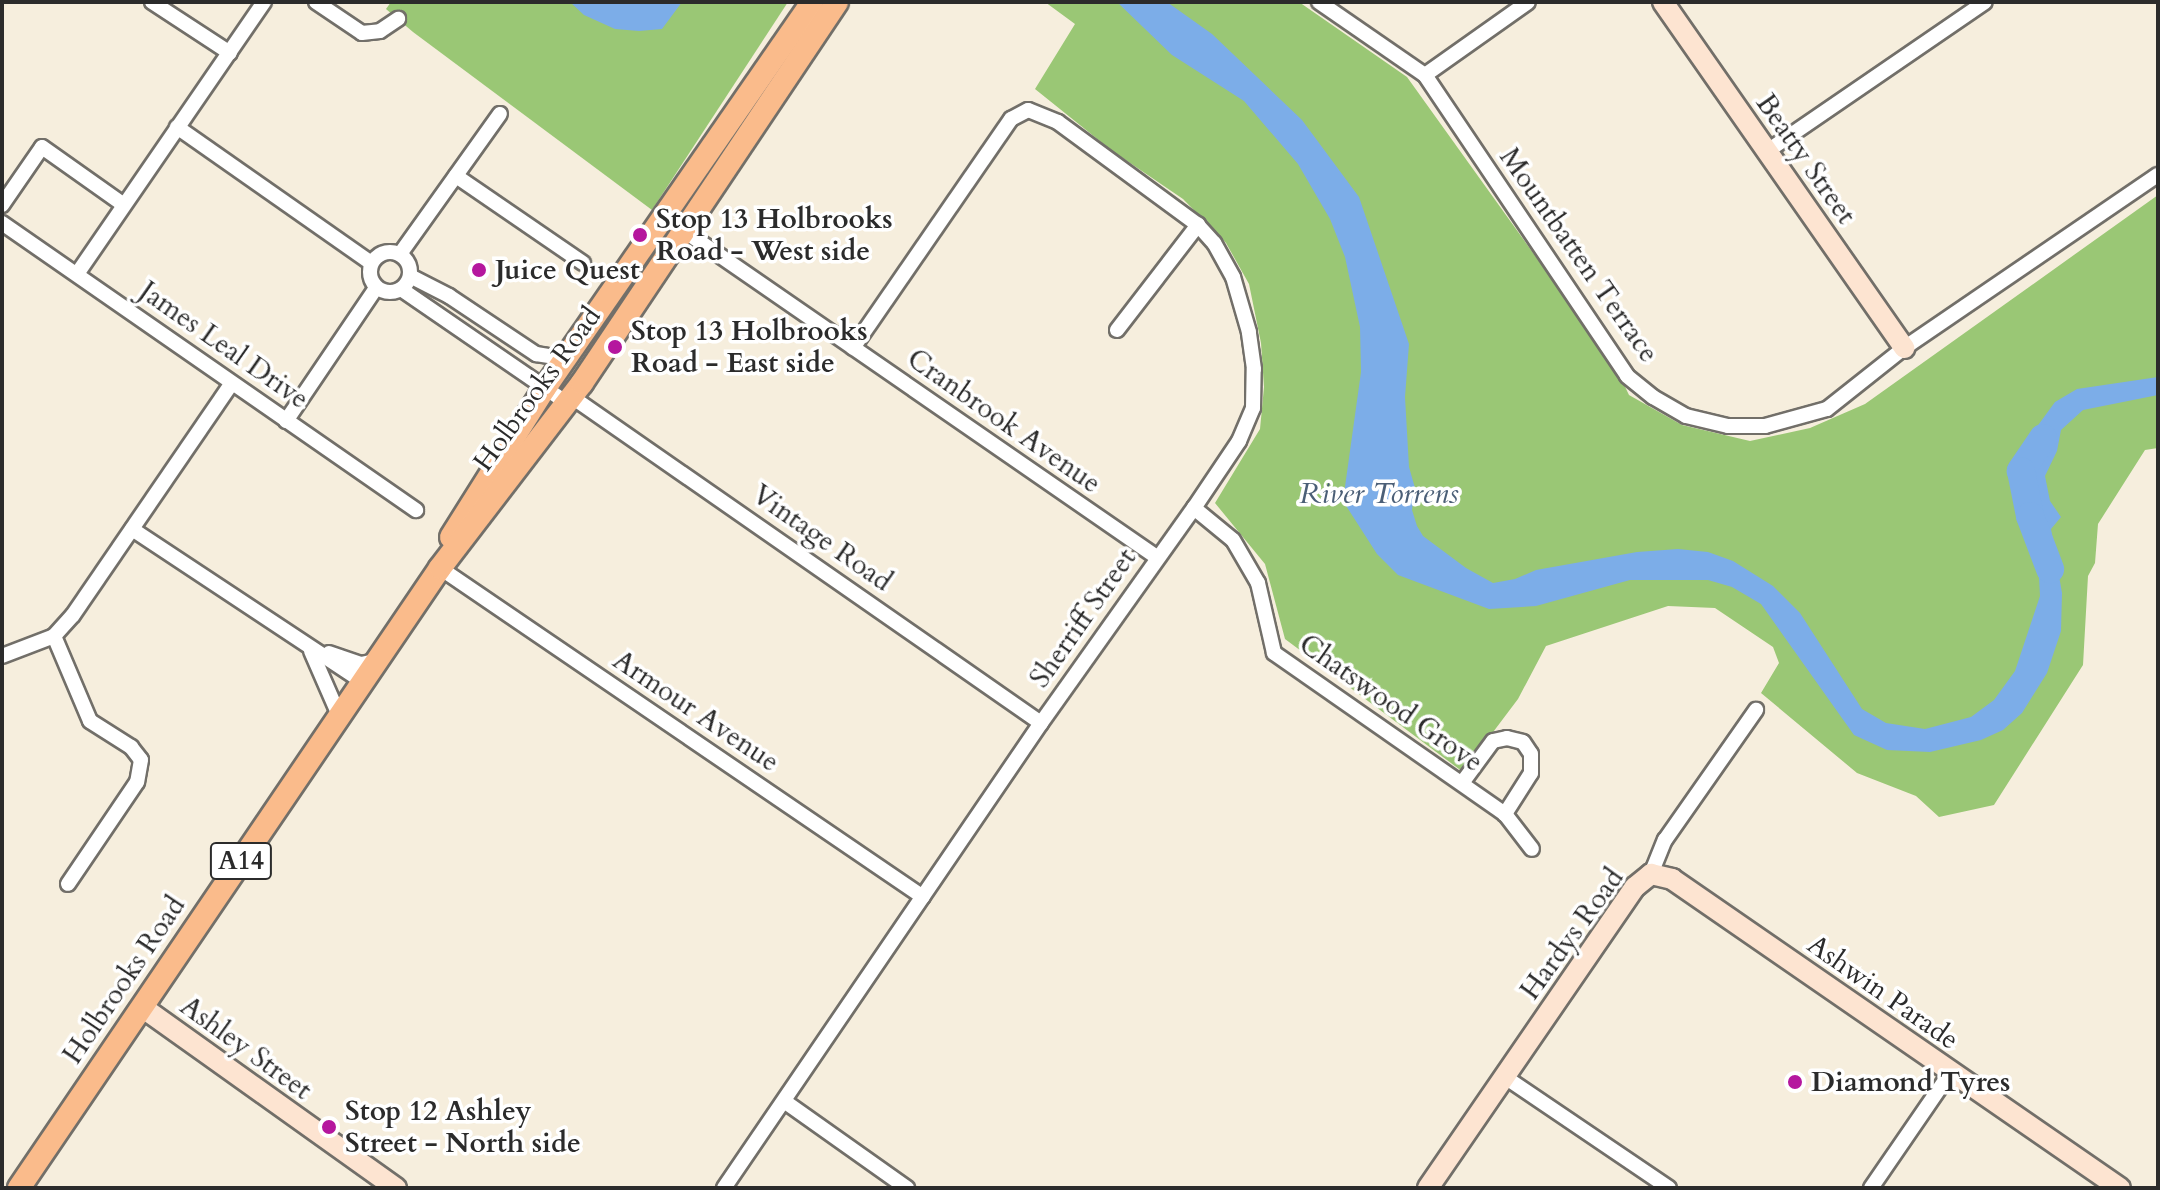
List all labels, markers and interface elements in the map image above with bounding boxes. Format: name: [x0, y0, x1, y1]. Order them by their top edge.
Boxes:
street label: Beatty Street: [1749, 87, 1863, 231]
street label: Mountbatten Terrace: [1492, 141, 1666, 369]
place label: Stop 13 Holbrooks Road - West side: [656, 202, 893, 268]
marker: Stop 13 Holbrooks Road - West side: [631, 226, 649, 244]
place label: Juice Quest: [495, 253, 640, 287]
marker: Juice Quest: [470, 261, 488, 279]
street label: James Leal Drive: [133, 274, 315, 416]
street label: Holbrooks Road: [466, 300, 608, 478]
place label: Stop 13 Holbrooks Road - East side: [631, 314, 868, 380]
marker: Stop 13 Holbrooks Road - East side: [606, 338, 624, 356]
street label: Cranbrook Avenue: [901, 342, 1107, 500]
water label: River Torrens: [1299, 476, 1459, 512]
street label: Vintage Road: [746, 478, 898, 598]
street label: Sherriff Street: [1023, 542, 1143, 694]
street label: Chatswood Grove: [1293, 627, 1489, 779]
street label: Armour Avenue: [607, 643, 785, 779]
road number: A14: [209, 839, 273, 883]
street label: Hardys Road: [1513, 862, 1631, 1006]
street label: Holbrooks Road: [56, 890, 192, 1070]
street label: Ashwin Parade: [1801, 927, 1965, 1057]
street label: Ashley Street: [174, 989, 318, 1107]
place label: Diamond Tyres: [1811, 1065, 2010, 1099]
marker: Diamond Tyres: [1786, 1073, 1804, 1091]
place label: Stop 12 Ashley Street - North side: [345, 1094, 581, 1160]
marker: Stop 12 Ashley Street - North side: [320, 1118, 338, 1136]

